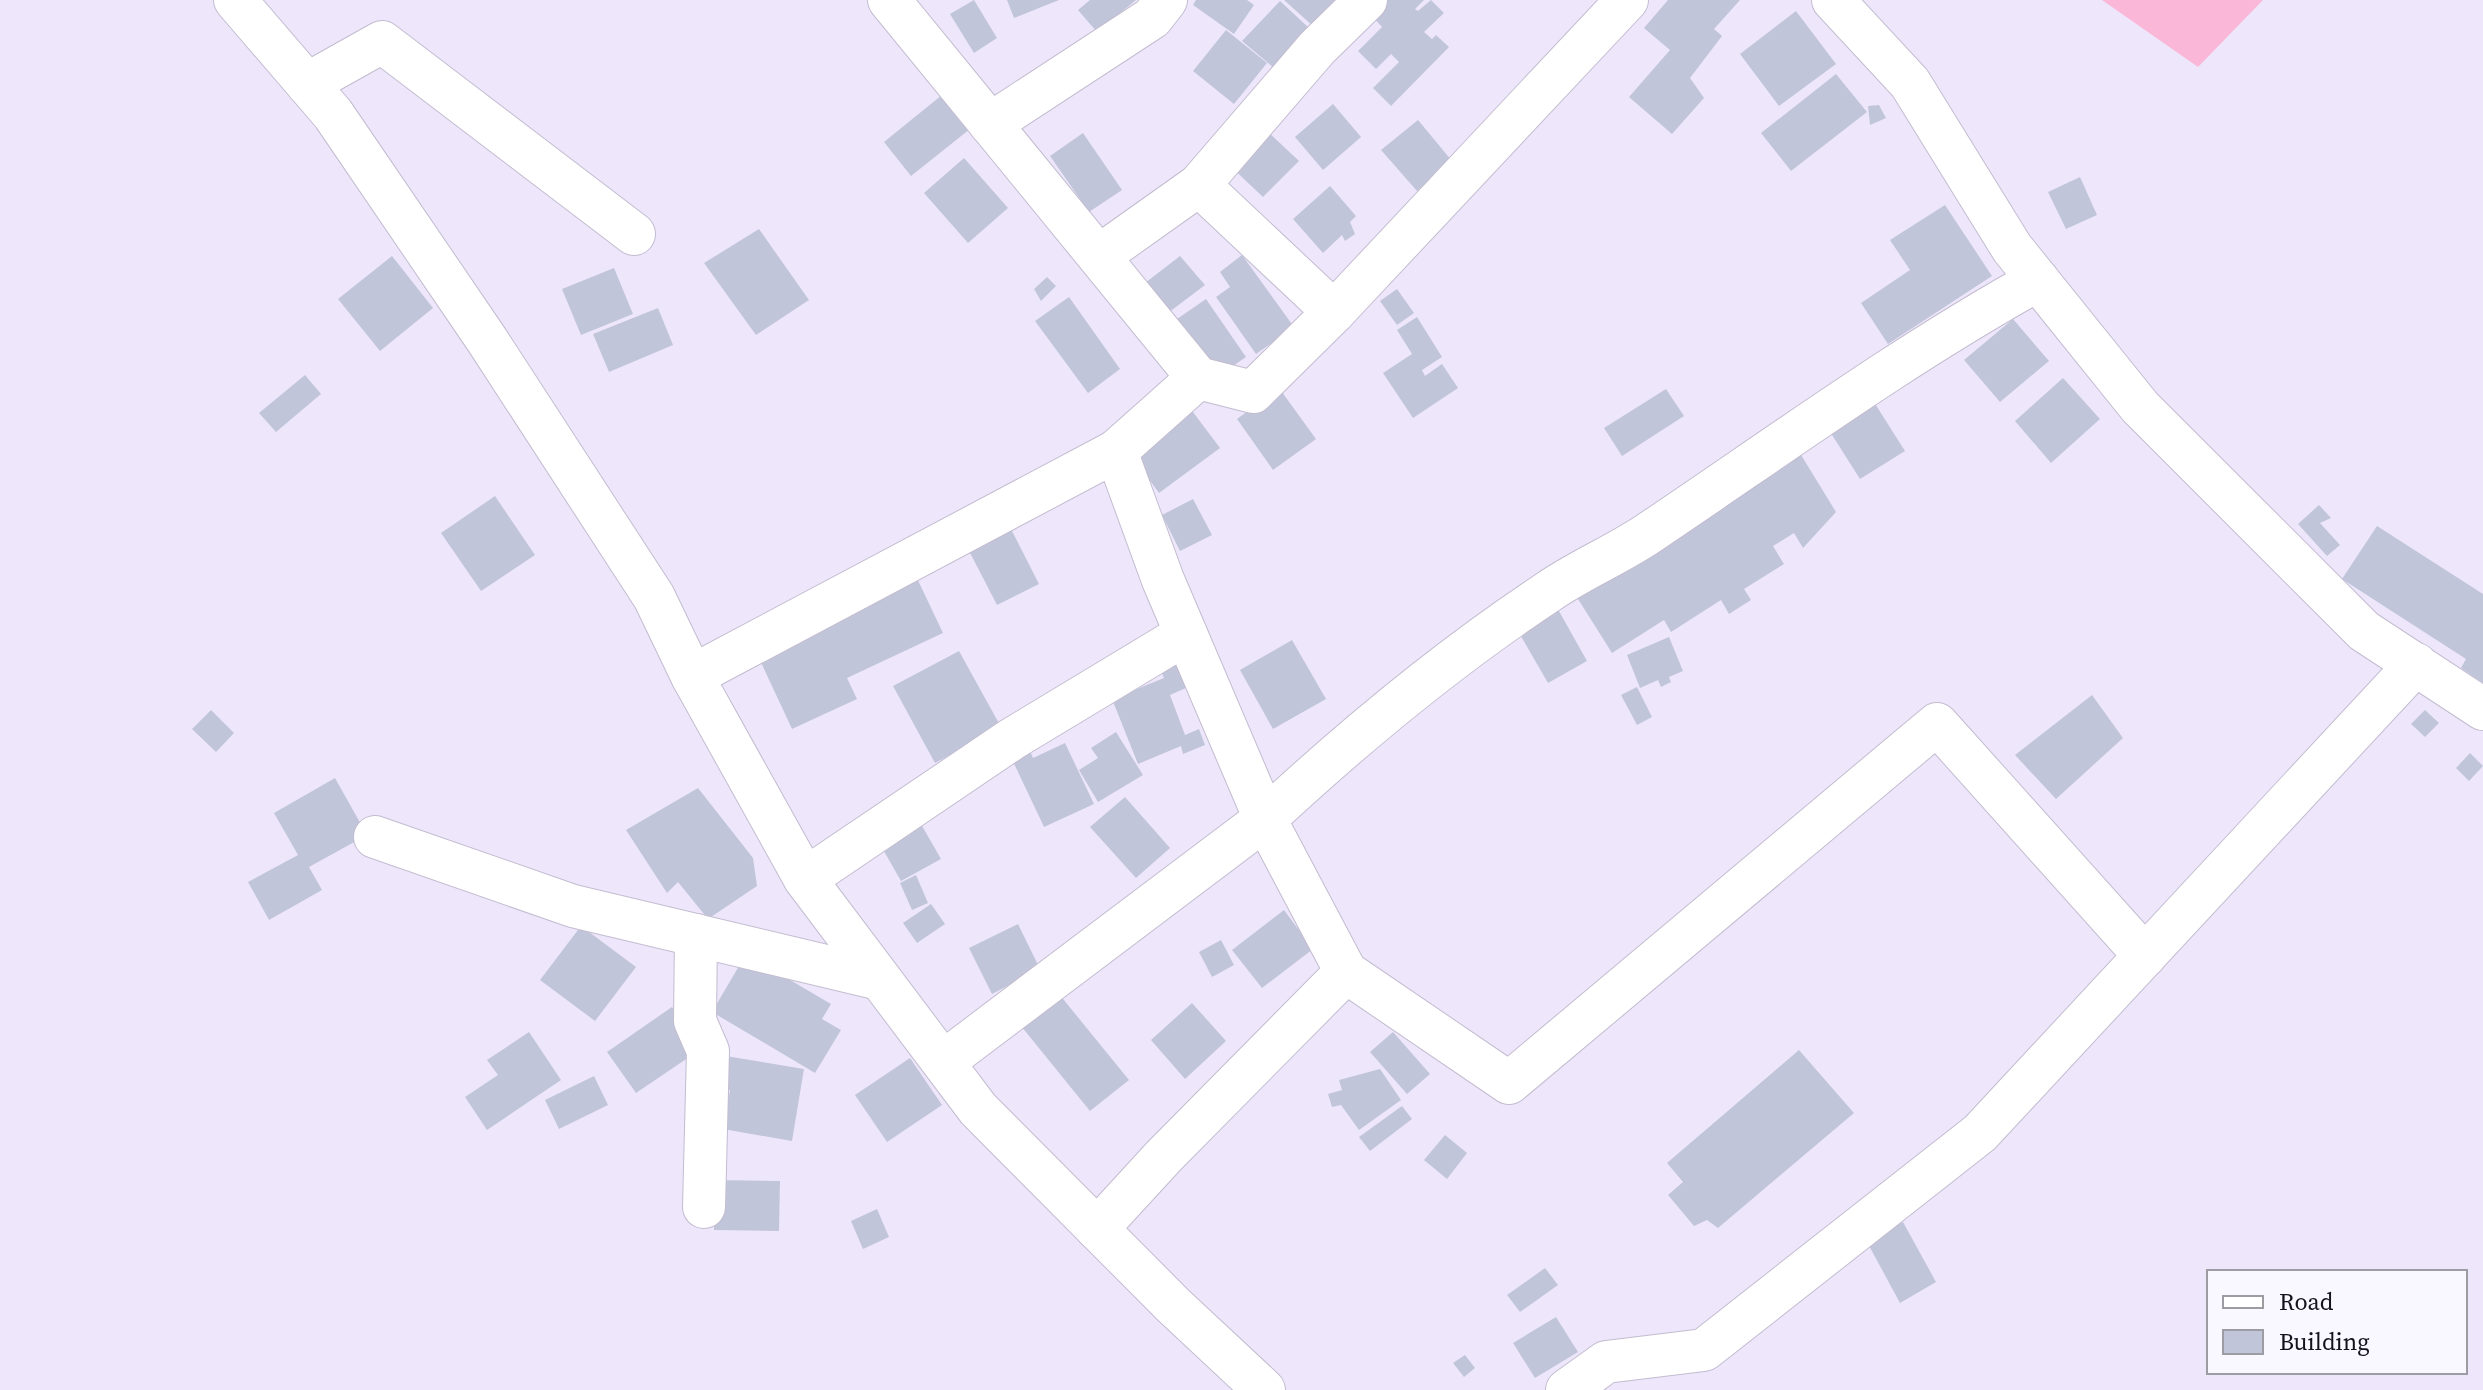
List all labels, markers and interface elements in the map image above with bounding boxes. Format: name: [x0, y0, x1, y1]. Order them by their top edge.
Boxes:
legend: [2207, 1270, 2467, 1374]
text: Road: [2279, 1285, 2334, 1318]
text: Building: [2279, 1325, 2370, 1358]

